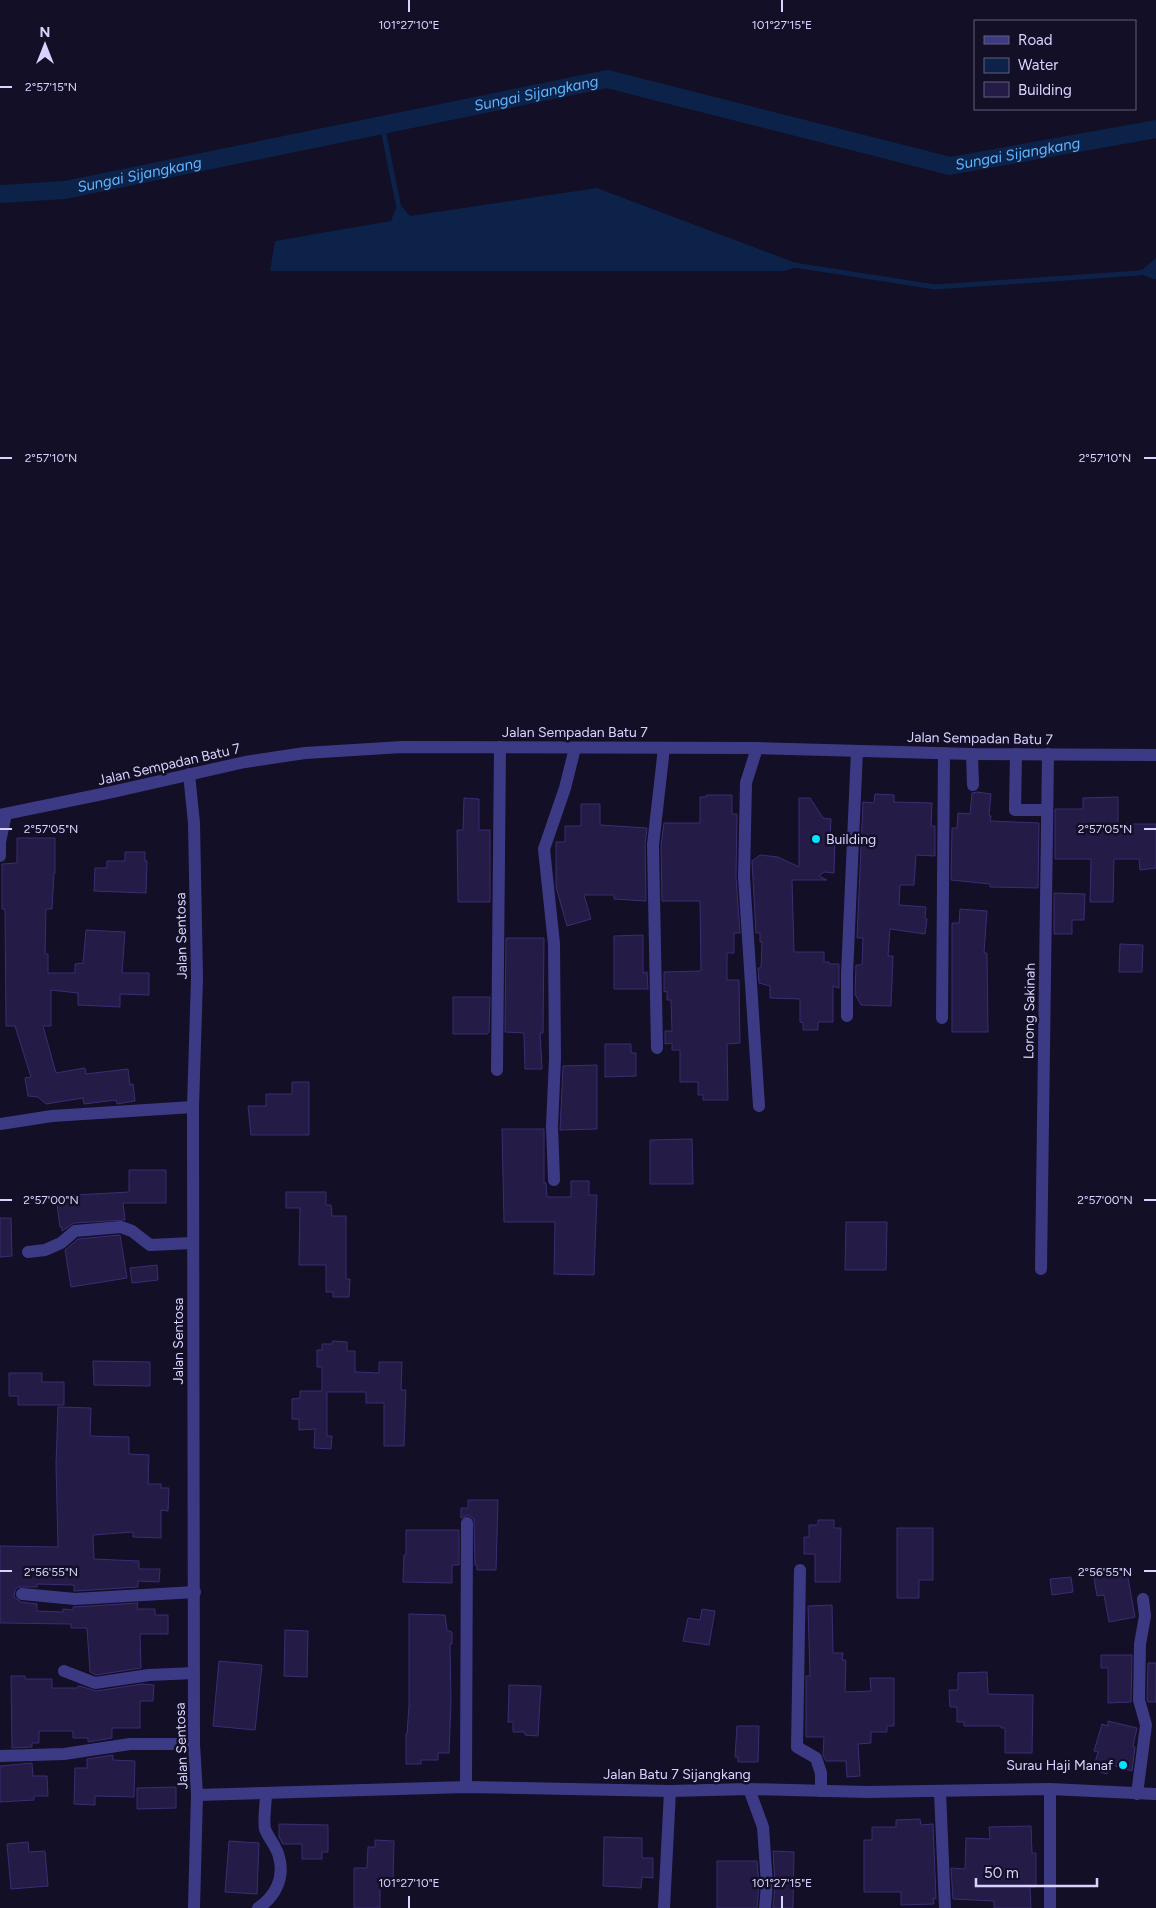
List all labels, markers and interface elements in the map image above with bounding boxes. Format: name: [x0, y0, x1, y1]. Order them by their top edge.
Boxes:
text: 101°27'10"E: [378, 18, 440, 32]
text: 101°27'15"E: [752, 18, 812, 32]
north arrow: [20, 20, 70, 70]
legend: [974, 20, 1136, 110]
text: N: [40, 24, 50, 41]
text: Road: [1018, 31, 1053, 49]
text: Water: [1018, 56, 1058, 74]
water label: Sungai Sijangkang: [472, 72, 600, 115]
text: 2°57'15"N: [25, 80, 77, 94]
text: Building: [1018, 81, 1072, 99]
water label: Sungai Sijangkang: [954, 134, 1082, 174]
water label: Sungai Sijangkang: [76, 153, 203, 196]
text: 2°57'10"N: [25, 451, 77, 465]
text: 2°57'10"N: [1079, 451, 1131, 465]
street label: Jalan Sempadan Batu 7: [502, 724, 648, 741]
street label: Jalan Sempadan Batu 7: [907, 729, 1054, 748]
street label: Jalan Sempadan Batu 7: [96, 740, 243, 789]
text: 2°57'05"N: [24, 822, 78, 836]
text: 2°57'05"N: [1078, 822, 1132, 836]
place label: Building: [826, 831, 876, 848]
marker: Building: [810, 833, 822, 845]
street label: Jalan Sentosa: [172, 892, 191, 980]
street label: Lorong Sakinah: [1020, 963, 1039, 1059]
text: 2°57'00"N: [23, 1193, 79, 1207]
text: 2°57'00"N: [1077, 1193, 1133, 1207]
street label: Jalan Sentosa: [170, 1298, 187, 1384]
text: 2°56'55"N: [24, 1565, 78, 1579]
text: 2°56'55"N: [1078, 1565, 1132, 1579]
street label: Jalan Sentosa: [171, 1702, 192, 1790]
place label: Surau Haji Manaf: [1006, 1757, 1114, 1774]
marker: Surau Haji Manaf: [1117, 1759, 1129, 1771]
street label: Jalan Batu 7 Sijangkang: [603, 1766, 751, 1783]
scale bar: [976, 1856, 1097, 1888]
text: 50 m: [984, 1864, 1019, 1882]
text: 101°27'10"E: [378, 1876, 440, 1890]
text: 101°27'15"E: [752, 1876, 812, 1890]

